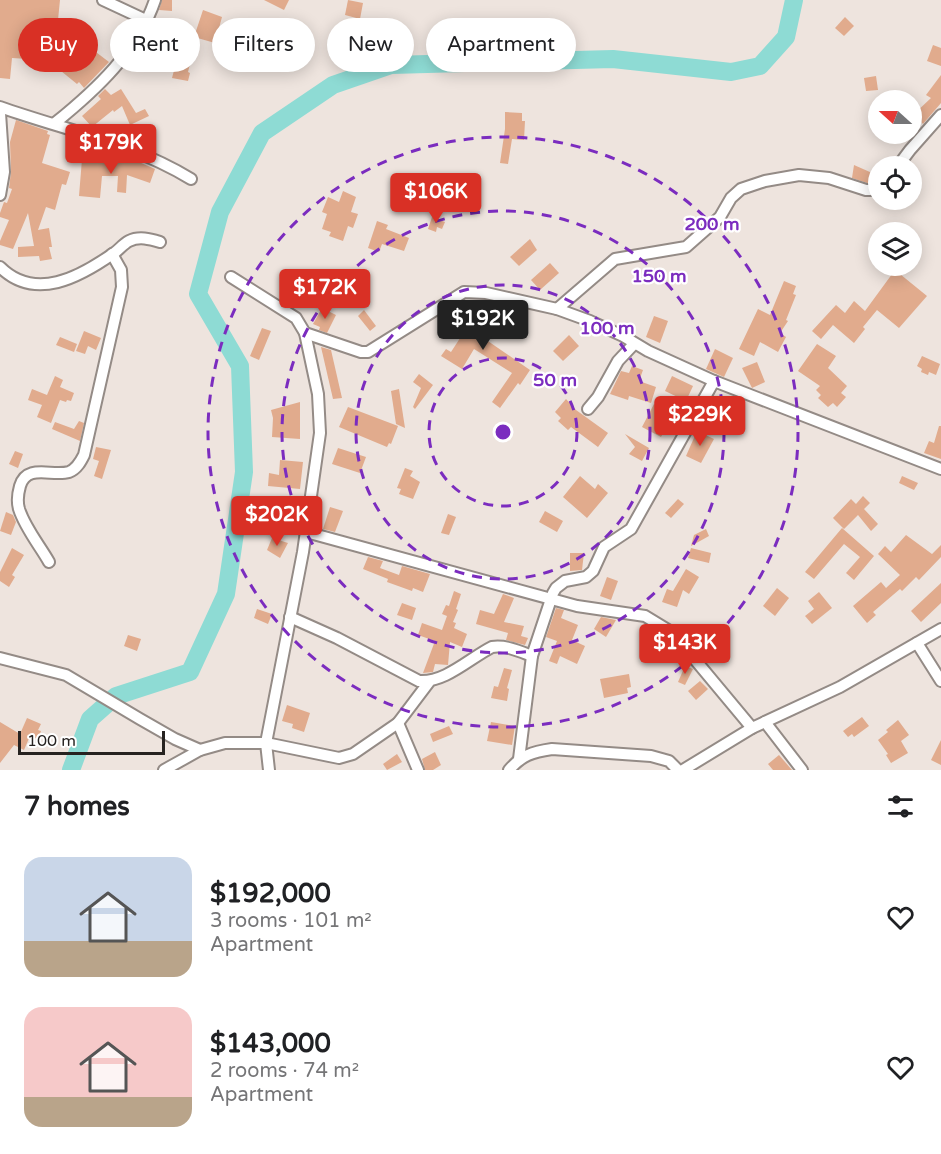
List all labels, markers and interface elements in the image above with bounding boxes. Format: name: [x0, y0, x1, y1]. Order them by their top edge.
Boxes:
chip: Buy: [18, 18, 98, 72]
chip: Rent: [110, 18, 200, 72]
chip: Filters: [212, 18, 315, 72]
chip: New: [327, 18, 414, 72]
chip: Apartment: [426, 18, 576, 72]
north arrow: [868, 90, 922, 144]
map controls: [868, 90, 922, 276]
pin: $179K: [69, 124, 153, 175]
text: $179K: [79, 131, 143, 155]
button: locate: [868, 156, 922, 210]
pin: $106K: [394, 173, 478, 224]
text: $106K: [404, 180, 468, 204]
text: 200 m: [684, 213, 740, 235]
button: layers: [868, 222, 922, 276]
text: 150 m: [631, 265, 687, 287]
pin: $172K: [283, 269, 367, 320]
text: $172K: [293, 276, 357, 300]
pin: $192K: [441, 300, 525, 351]
text: $192K: [451, 307, 515, 331]
text: 100 m: [579, 317, 635, 339]
text: 50 m: [533, 369, 577, 391]
pin: $229K: [658, 396, 742, 447]
text: $229K: [668, 403, 732, 427]
centre of rings: [493, 422, 513, 442]
pin: $202K: [235, 496, 319, 547]
text: $202K: [245, 503, 309, 527]
pin: $143K: [643, 624, 727, 675]
text: $143K: [653, 631, 717, 655]
scale bar: [18, 728, 165, 756]
text: 100 m: [27, 731, 76, 751]
icon: filters: [884, 790, 917, 823]
text: 7 homes: [24, 791, 130, 822]
text: $192,000: [210, 878, 331, 909]
icon: home: [72, 881, 144, 953]
icon: heart: [884, 901, 917, 934]
text: 3 rooms · 101 m²: [210, 909, 372, 933]
text: Apartment: [210, 933, 313, 957]
text: $143,000: [210, 1028, 331, 1059]
icon: home: [72, 1031, 144, 1103]
icon: heart: [884, 1051, 917, 1084]
text: 2 rooms · 74 m²: [210, 1059, 359, 1083]
text: Apartment: [210, 1083, 313, 1107]

